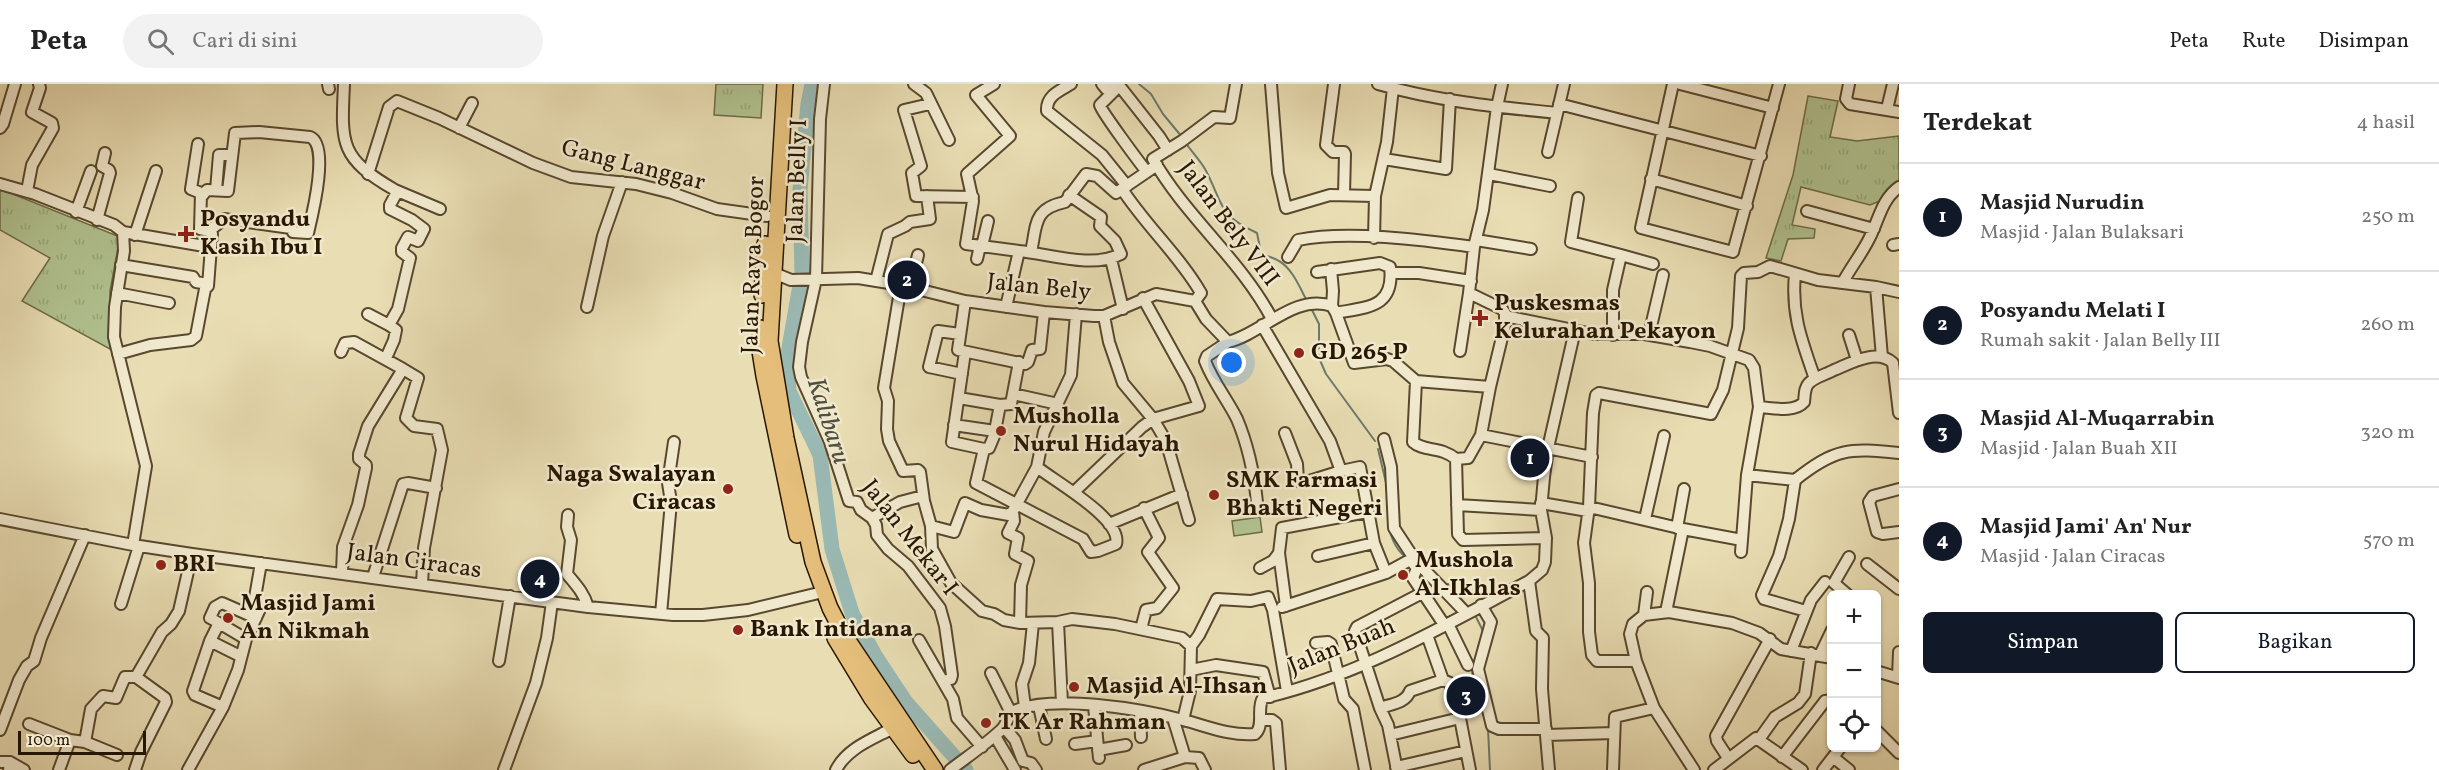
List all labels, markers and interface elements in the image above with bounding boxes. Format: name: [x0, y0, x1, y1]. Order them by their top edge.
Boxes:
search box: [123, 14, 543, 68]
text: Peta: [30, 22, 87, 61]
icon: search: [144, 25, 177, 58]
text: Cari di sini: [192, 26, 297, 57]
text: Peta: [2170, 27, 2209, 56]
text: Rute: [2242, 27, 2285, 56]
text: Disimpan: [2318, 27, 2409, 56]
text: Terdekat: [1923, 105, 2032, 141]
text: 4 hasil: [2357, 109, 2415, 137]
street label: Jalan Belly I: [779, 118, 817, 244]
street label: Gang Langgar: [557, 132, 709, 200]
street label: Jalan Bely VIII: [1169, 154, 1287, 294]
street label: Jalan Raya Bogor: [734, 175, 774, 355]
text: Masjid Nurudin: [1980, 188, 2144, 219]
place label: Posyandu Kasih Ibu I: [200, 203, 322, 265]
text: 1: [1938, 203, 1947, 231]
text: 250 m: [2361, 203, 2415, 231]
text: Masjid · Jalan Bulaksari: [1980, 219, 2184, 247]
marker: Posyandu Kasih Ibu I: [177, 225, 195, 243]
pin: 2: [888, 258, 926, 302]
street label: Jalan Bely: [985, 266, 1093, 310]
place label: Puskesmas Kelurahan Pekayon: [1494, 287, 1716, 349]
text: Posyandu Melati I: [1980, 296, 2165, 327]
marker: Puskesmas Kelurahan Pekayon: [1471, 309, 1489, 327]
text: 2: [1937, 311, 1948, 339]
text: 260 m: [2360, 311, 2415, 339]
text: Rumah sakit · Jalan Belly III: [1980, 327, 2221, 355]
place label: GD 265 P: [1311, 336, 1408, 370]
marker: GD 265 P: [1292, 346, 1306, 360]
your location: [1217, 348, 1246, 377]
water label: Kalibaru: [797, 373, 859, 469]
place label: Musholla Nurul Hidayah: [1013, 400, 1180, 462]
text: Masjid Al-Muqarrabin: [1980, 404, 2215, 435]
text: 3: [1937, 419, 1948, 447]
text: 320 m: [2360, 419, 2415, 447]
marker: Musholla Nurul Hidayah: [994, 424, 1008, 438]
text: Masjid · Jalan Buah XII: [1980, 435, 2178, 463]
pin: 1: [1510, 436, 1550, 481]
place label: Naga Swalayan Ciracas: [547, 458, 716, 520]
place label: SMK Farmasi Bhakti Negeri: [1226, 464, 1383, 526]
street label: Jalan Mekar I: [853, 472, 965, 604]
marker: Naga Swalayan Ciracas: [721, 482, 735, 496]
marker: SMK Farmasi Bhakti Negeri: [1207, 488, 1221, 502]
text: Masjid Jami' An' Nur: [1980, 512, 2191, 543]
text: 4: [1936, 527, 1949, 555]
text: 570 m: [2363, 527, 2415, 555]
street label: Jalan Ciracas: [344, 536, 484, 588]
text: Masjid · Jalan Ciracas: [1980, 543, 2165, 571]
place label: Mushola Al-Ikhlas: [1415, 544, 1521, 606]
place label: BRI: [173, 548, 215, 582]
pin: 4: [520, 556, 560, 602]
marker: BRI: [154, 558, 168, 572]
marker: Mushola Al-Ikhlas: [1396, 568, 1410, 582]
place label: Masjid Jami An Nikmah: [240, 587, 376, 649]
map controls: [1827, 590, 1881, 752]
button: +: [1827, 590, 1881, 644]
street label: Jalan Buah: [1283, 610, 1401, 684]
marker: Masjid Jami An Nikmah: [221, 611, 235, 625]
button: Simpan: [1923, 612, 2163, 673]
button: Bagikan: [2175, 612, 2415, 673]
place label: Bank Intidana: [750, 613, 913, 647]
marker: Bank Intidana: [731, 623, 745, 637]
button: −: [1827, 644, 1881, 698]
place label: Masjid Al-Ihsan: [1086, 670, 1268, 704]
pin: 3: [1446, 674, 1486, 718]
marker: Masjid Al-Ihsan: [1067, 680, 1081, 694]
button: locate: [1827, 698, 1881, 752]
place label: TK Ar Rahman: [998, 706, 1166, 740]
marker: TK Ar Rahman: [979, 716, 993, 730]
scale bar: [18, 728, 146, 756]
text: 100 m: [27, 730, 70, 752]

